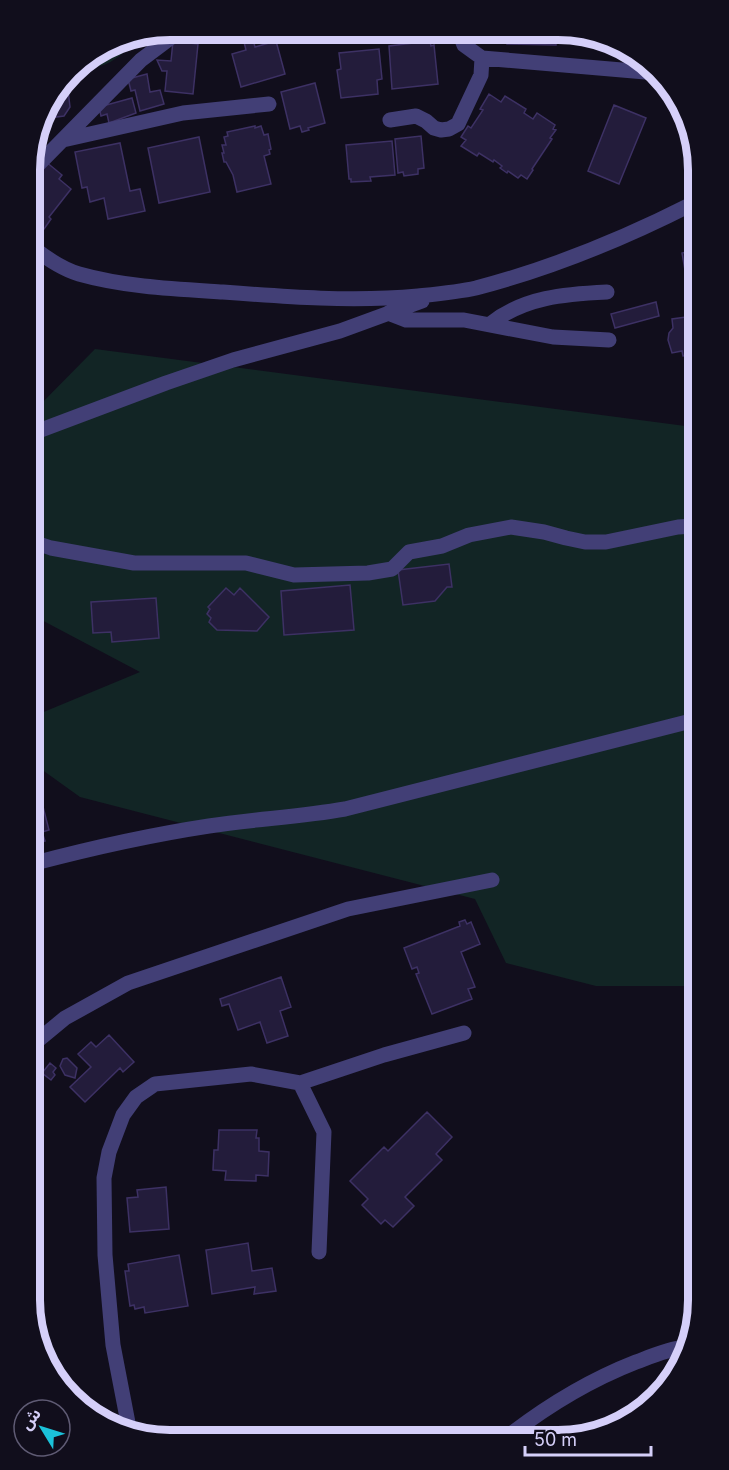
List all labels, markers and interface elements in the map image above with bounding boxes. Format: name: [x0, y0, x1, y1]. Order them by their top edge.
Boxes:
north arrow: [12, 1398, 72, 1458]
text: ش: [16, 1404, 45, 1434]
scale bar: [525, 1419, 651, 1457]
text: 50 m: [534, 1429, 577, 1450]

